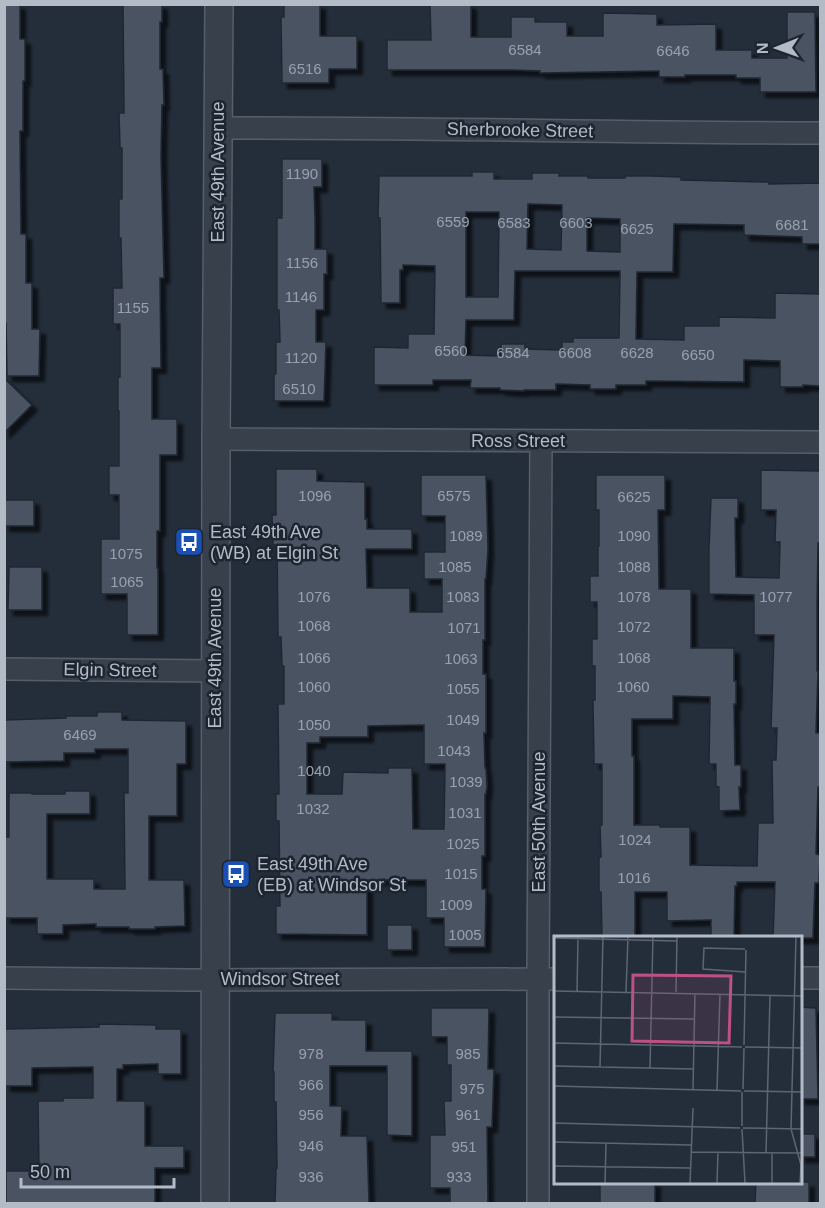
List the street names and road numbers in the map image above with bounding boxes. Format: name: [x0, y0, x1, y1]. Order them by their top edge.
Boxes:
street label: East 49th Avenue: [208, 102, 228, 242]
street label: Sherbrooke Street: [447, 119, 593, 141]
street label: Ross Street: [471, 431, 565, 451]
street label: East 49th Avenue: [205, 588, 225, 728]
street label: Elgin Street: [63, 659, 157, 681]
street label: East 50th Avenue: [529, 752, 549, 892]
street label: Windsor Street: [220, 969, 340, 989]

